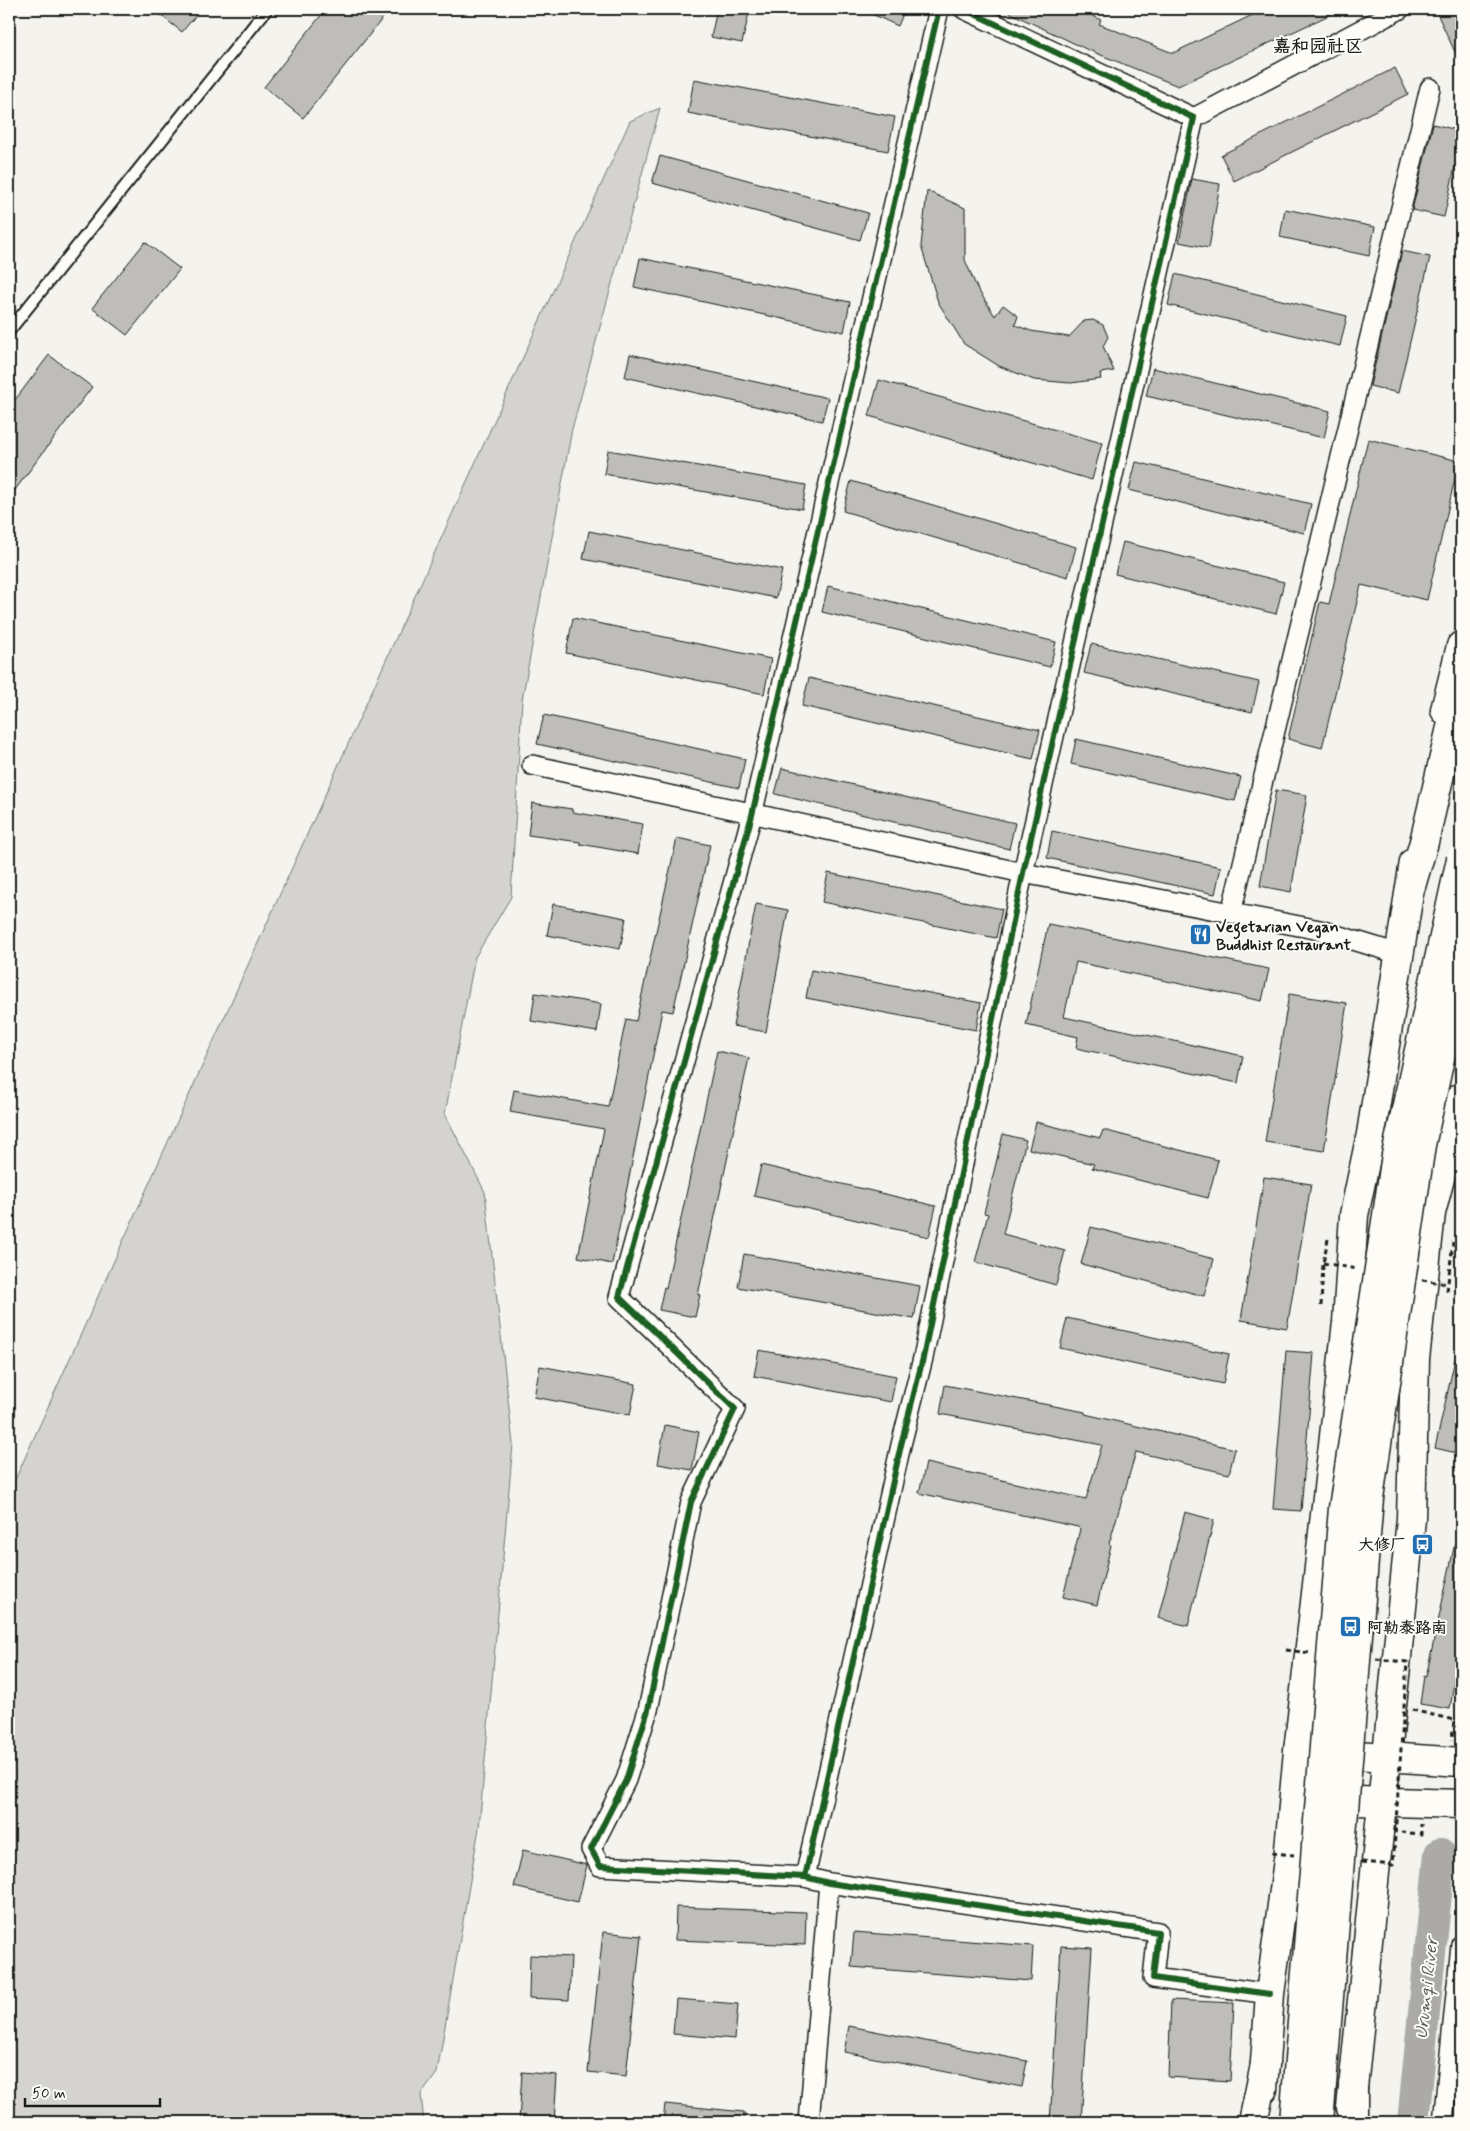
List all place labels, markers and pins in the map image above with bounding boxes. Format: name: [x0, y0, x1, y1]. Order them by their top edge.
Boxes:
place label: Vegetarian Vegan Buddhist Restaurant: [1216, 917, 1352, 956]
restaurant icon: Vegetarian Vegan Buddhist Restaurant: [1188, 923, 1212, 947]
bus stop icon: 大修厂: [1410, 1532, 1434, 1556]
place label: 大修厂: [1358, 1535, 1406, 1556]
bus stop icon: 阿勒泰路南: [1339, 1615, 1363, 1639]
place label: 阿勒泰路南: [1367, 1618, 1447, 1639]

